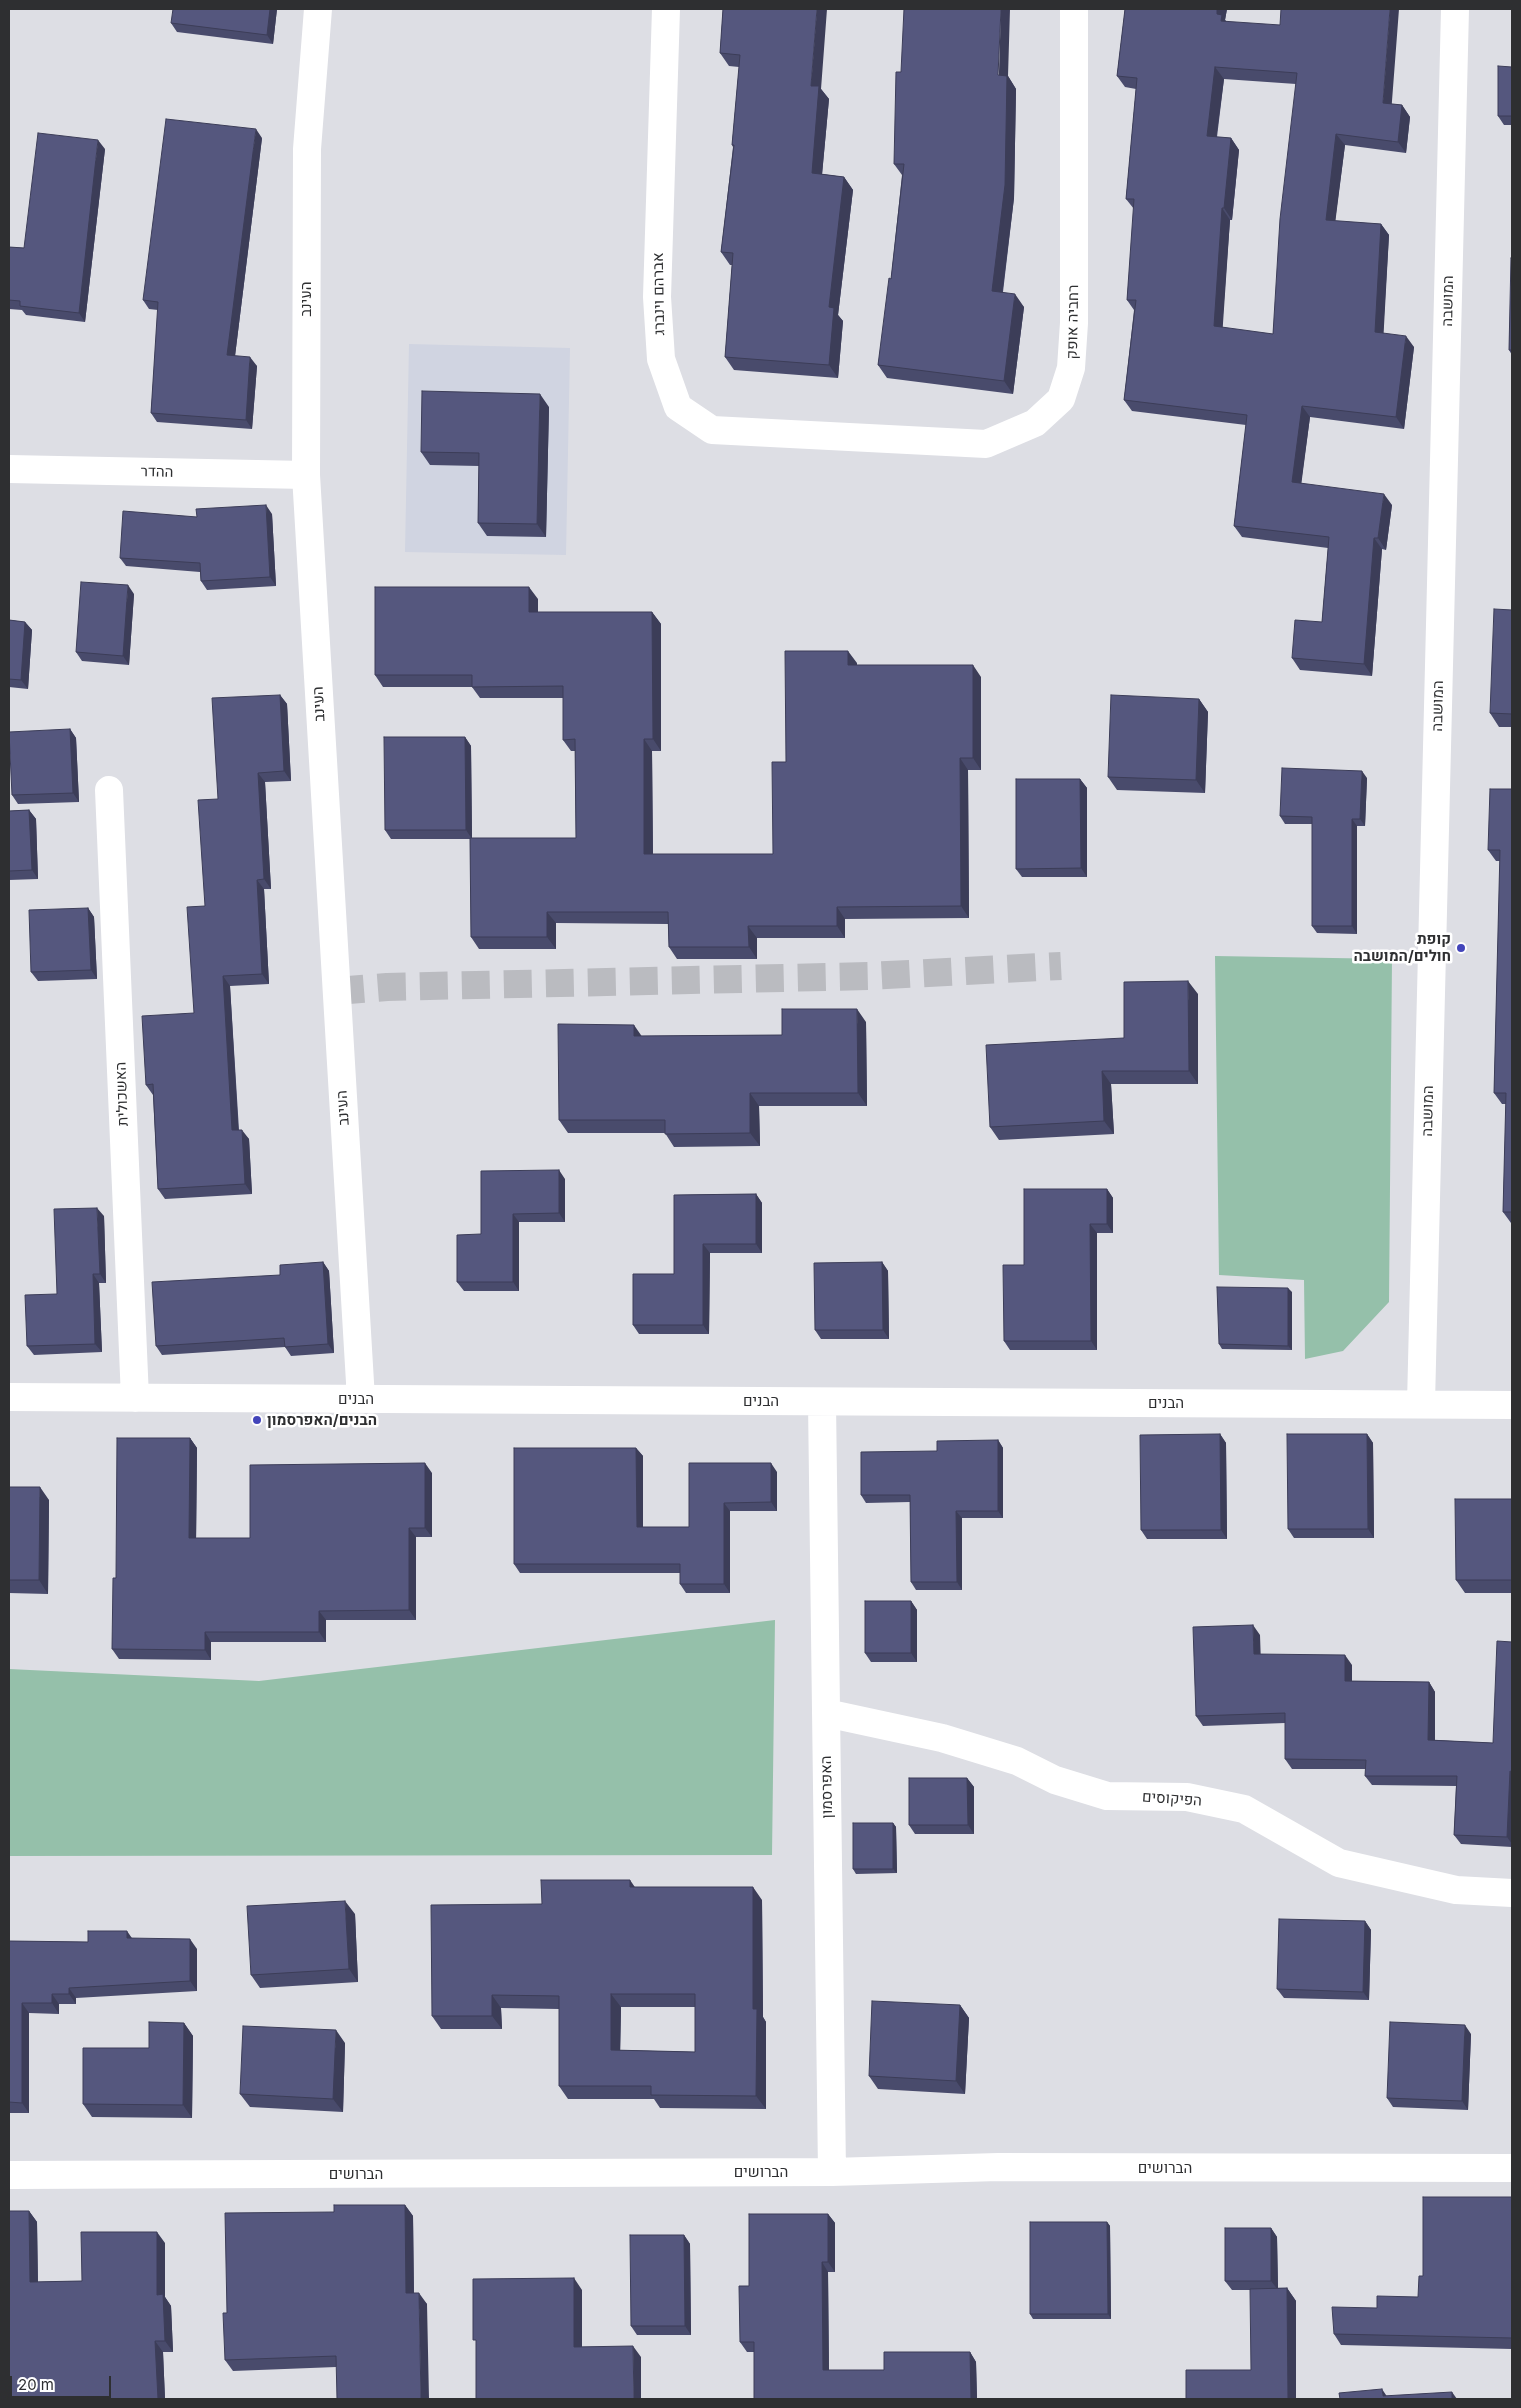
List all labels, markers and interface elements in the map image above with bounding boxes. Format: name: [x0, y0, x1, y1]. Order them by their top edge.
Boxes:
street label: אברהם וינברג: [649, 252, 669, 336]
street label: המושבה: [1439, 275, 1457, 327]
street label: העינב: [297, 281, 315, 317]
street label: רחביה אופק: [1063, 284, 1083, 360]
street label: ההדר: [140, 463, 174, 481]
street label: המושבה: [1429, 680, 1447, 732]
street label: העינב: [309, 686, 329, 722]
place label: קופת חולים/המושבה: [1354, 930, 1451, 965]
marker: קופת חולים/המושבה: [1455, 942, 1467, 954]
street label: האשכולית: [112, 1061, 132, 1127]
street label: המושבה: [1419, 1085, 1437, 1137]
street label: העינב: [333, 1090, 353, 1126]
street label: הבנים: [338, 1390, 374, 1408]
street label: הבנים: [743, 1392, 779, 1410]
street label: הבנים: [1148, 1394, 1184, 1412]
place label: הבנים/האפרסמון: [267, 1411, 377, 1429]
marker: הבנים/האפרסמון: [251, 1414, 263, 1426]
street label: האפרסמון: [817, 1755, 837, 1819]
street label: הפיקוסים: [1141, 1788, 1203, 1810]
street label: הברושים: [1138, 2159, 1192, 2177]
street label: הברושים: [734, 2163, 788, 2181]
street label: הברושים: [329, 2165, 383, 2183]
scale bar: [12, 2366, 114, 2398]
text: 20 m: [18, 2375, 54, 2394]

